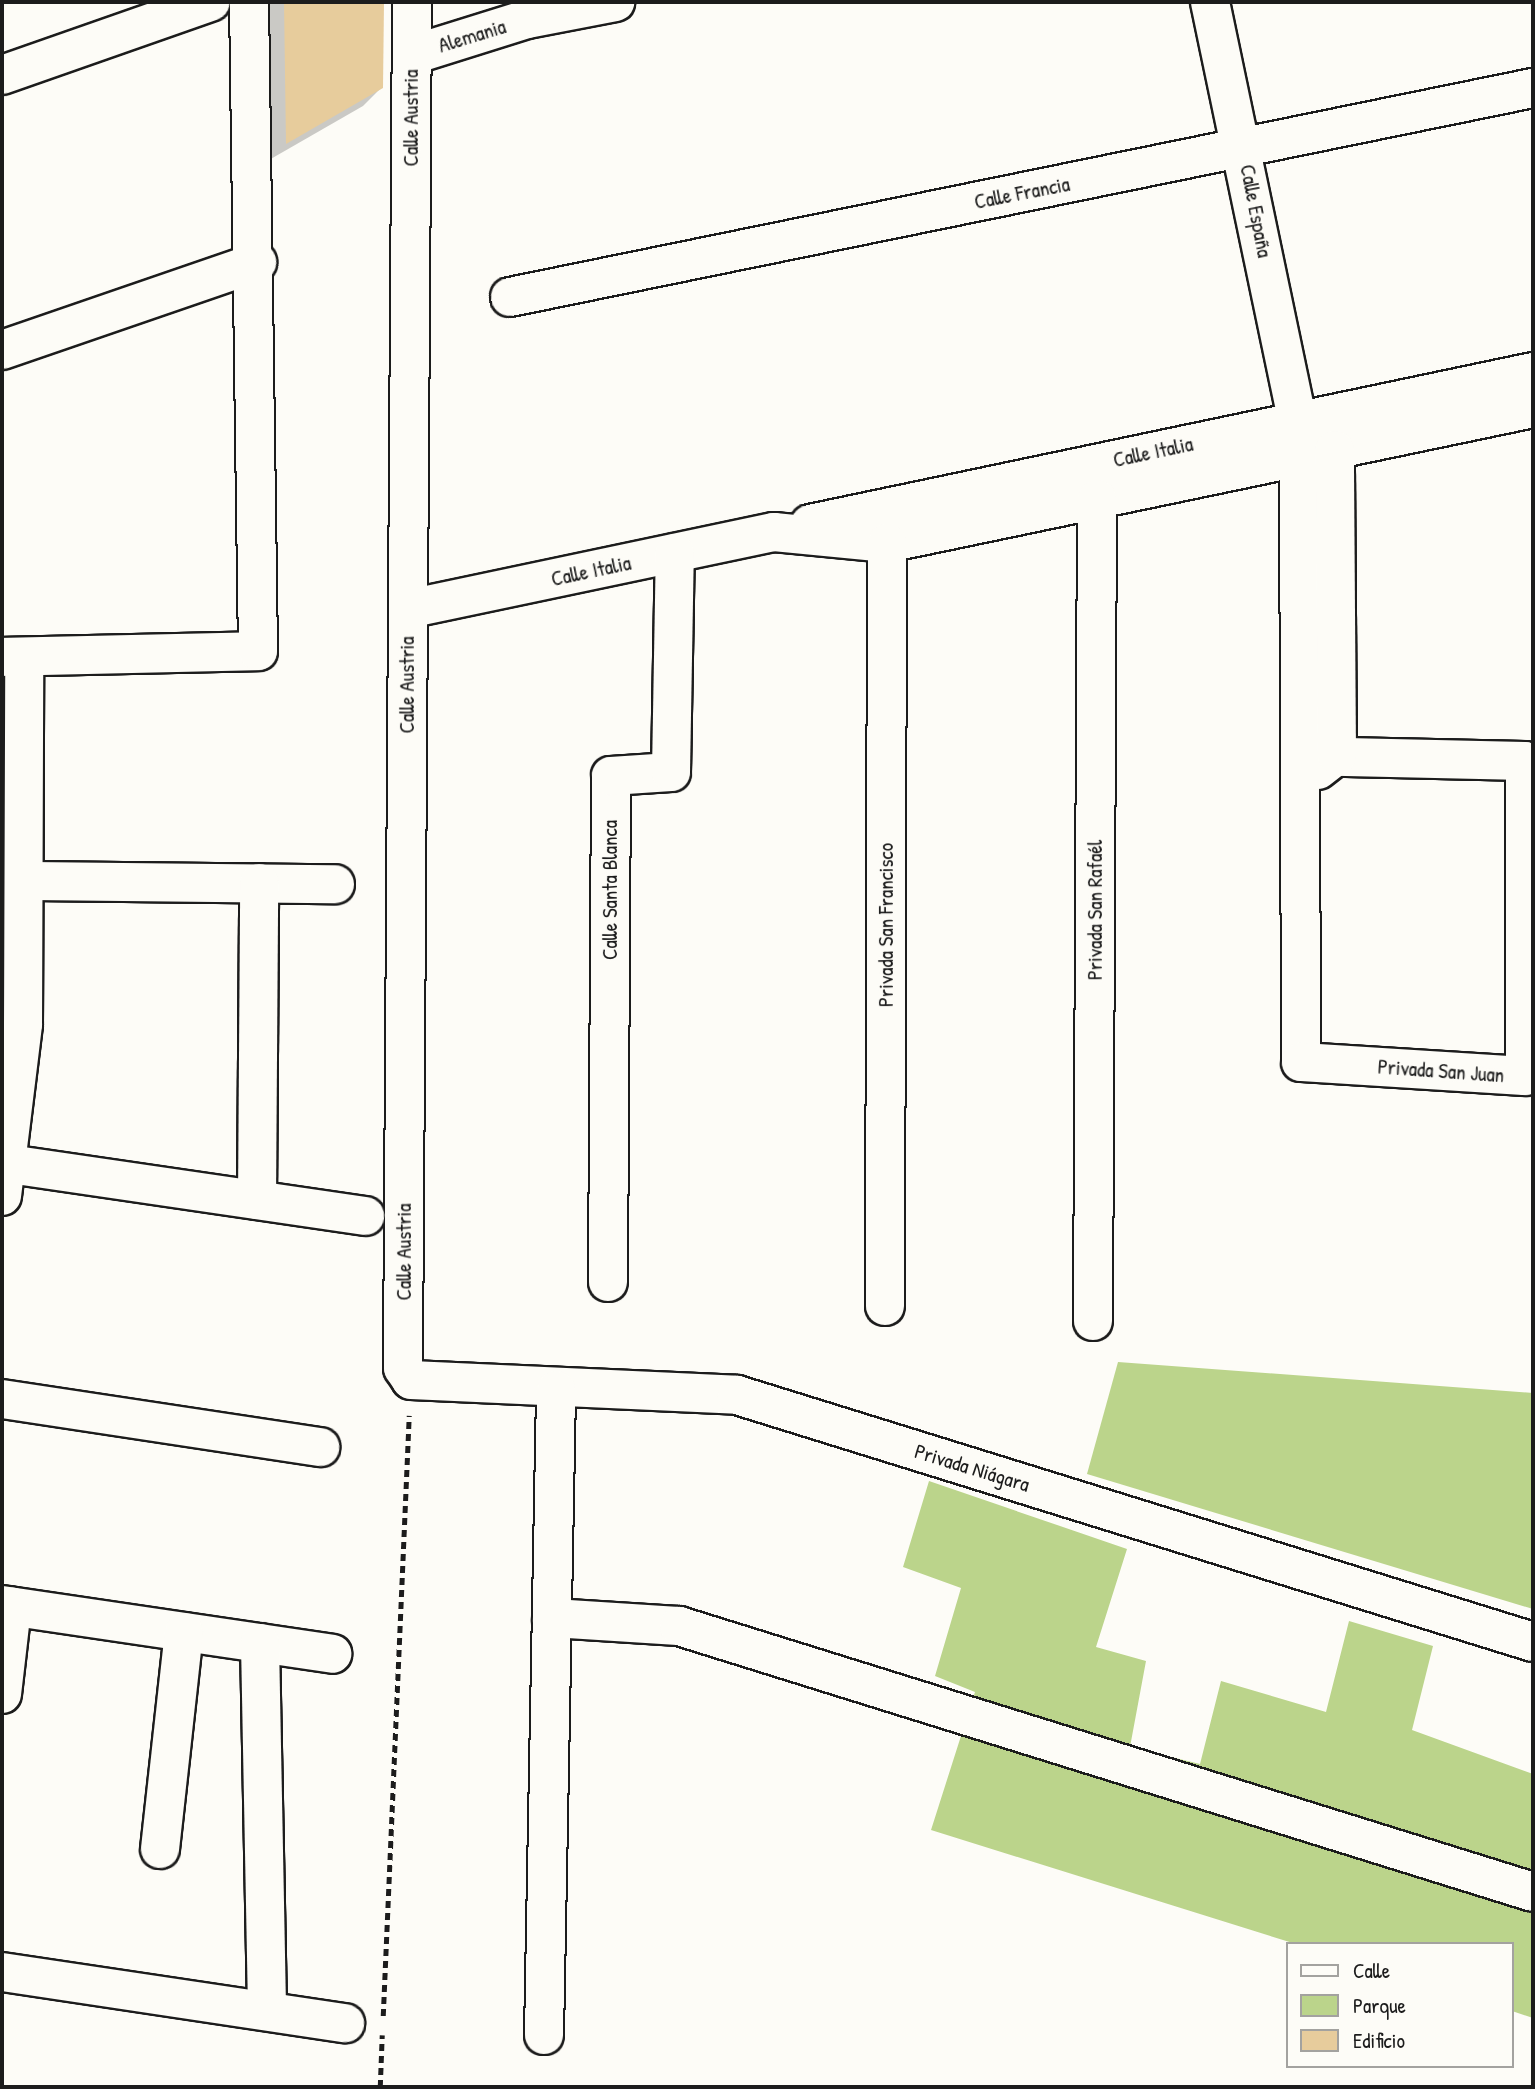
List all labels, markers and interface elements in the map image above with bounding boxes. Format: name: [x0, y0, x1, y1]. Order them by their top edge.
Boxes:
street label: Alemania: [435, 14, 509, 58]
street label: Calle Austria: [398, 70, 424, 166]
street label: Calle España: [1235, 162, 1277, 260]
street label: Calle Francia: [972, 171, 1072, 215]
street label: Calle Italia: [1111, 431, 1195, 473]
street label: Calle Italia: [549, 550, 633, 592]
street label: Calle Austria: [394, 637, 420, 733]
street label: Calle Santa Blanca: [597, 820, 623, 960]
street label: Privada San Rafaél: [1082, 840, 1108, 980]
street label: Privada San Francisco: [873, 843, 899, 1007]
street label: Privada San Juan: [1377, 1054, 1505, 1088]
street label: Calle Austria: [391, 1204, 417, 1300]
street label: Privada Niágara: [912, 1439, 1032, 1497]
legend: [1286, 1942, 1514, 2068]
text: Calle: [1353, 1956, 1390, 1985]
text: Parque: [1353, 1991, 1406, 2020]
text: Edificio: [1353, 2026, 1405, 2055]

